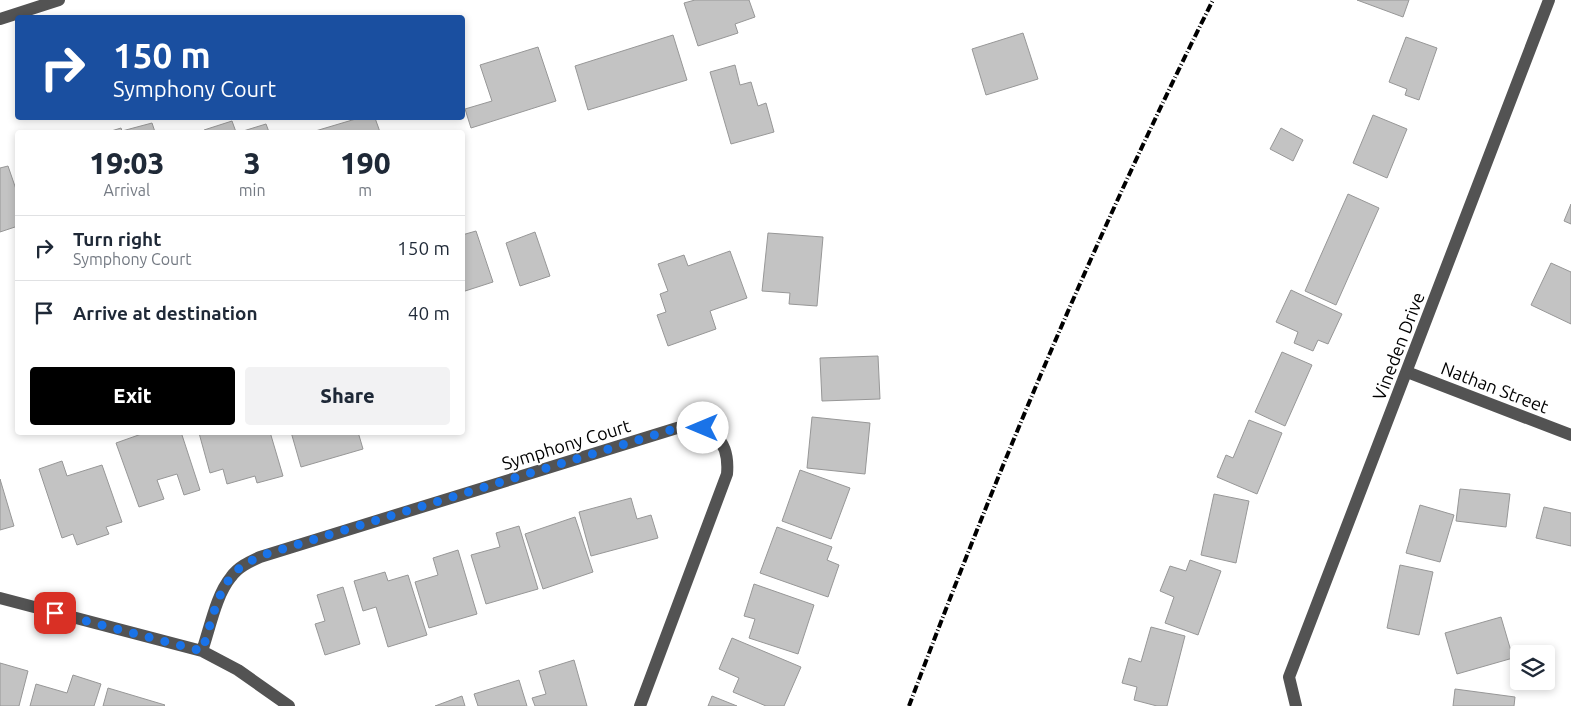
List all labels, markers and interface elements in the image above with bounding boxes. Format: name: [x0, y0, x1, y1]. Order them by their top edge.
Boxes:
icon: right: [30, 35, 95, 100]
text: 150 m: [113, 35, 211, 75]
text: Symphony Court: [113, 76, 276, 101]
text: 19:03: [89, 146, 164, 180]
text: 3: [244, 146, 261, 180]
text: 190: [340, 146, 391, 180]
text: Arrival: [104, 181, 150, 199]
text: min: [239, 181, 266, 199]
text: m: [358, 181, 372, 199]
text: Turn right: [73, 228, 161, 250]
icon: right: [30, 234, 58, 262]
text: 150 m: [397, 237, 450, 259]
text: Symphony Court: [73, 250, 192, 268]
street label: Vineden Drive: [1368, 289, 1428, 403]
icon: arrive: [30, 299, 58, 327]
text: Arrive at destination: [73, 302, 258, 324]
text: 40 m: [408, 302, 450, 324]
street label: Nathan Street: [1438, 357, 1552, 417]
button: Exit: [30, 367, 235, 425]
button: Share: [245, 367, 450, 425]
position arrow: [676, 401, 728, 453]
street label: Symphony Court: [499, 415, 633, 473]
pin: [34, 592, 76, 634]
icon: arrive: [41, 599, 69, 627]
map controls: [1510, 645, 1555, 690]
button: layers: [1510, 645, 1555, 690]

